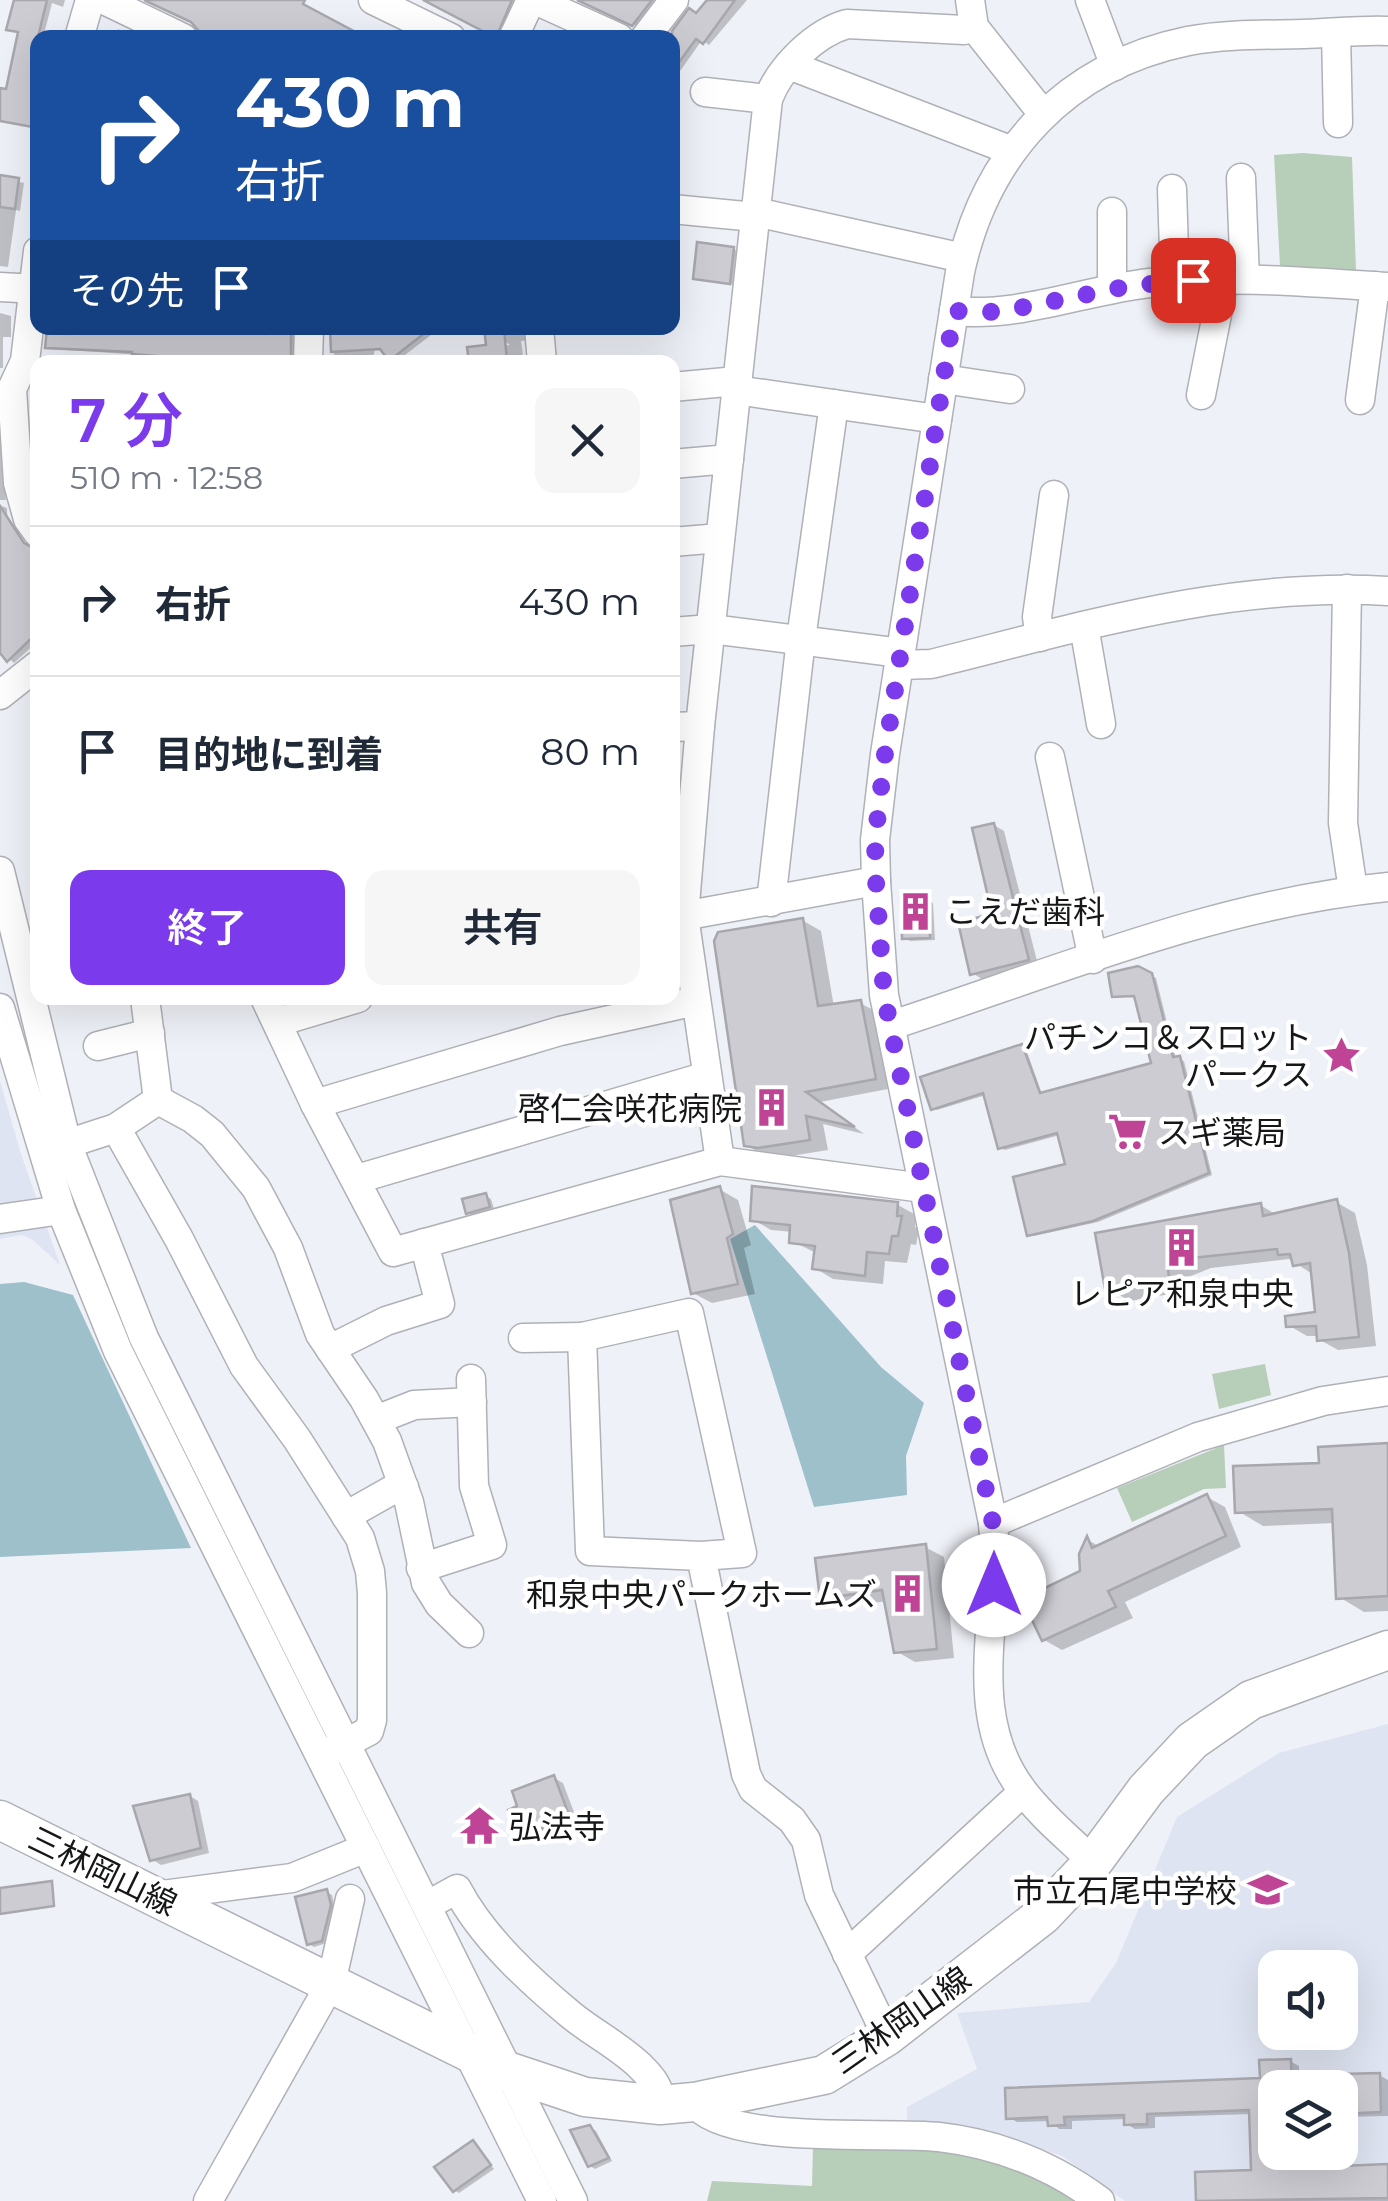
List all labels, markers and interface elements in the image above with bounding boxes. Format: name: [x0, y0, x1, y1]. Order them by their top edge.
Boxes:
text: 430 m: [235, 59, 465, 145]
icon: right: [70, 70, 200, 200]
text: 右折: [235, 153, 325, 208]
pin: [1151, 238, 1236, 323]
icon: arrive: [1166, 253, 1221, 308]
icon: arrive: [204, 260, 259, 315]
text: その先: [70, 267, 184, 314]
text: 7 分: [70, 384, 183, 457]
button: close: [535, 388, 640, 493]
text: 510 m · 12:58: [70, 458, 263, 497]
icon: right: [70, 574, 125, 629]
text: 430 m: [519, 578, 640, 625]
text: 右折: [155, 581, 231, 628]
icon: arrive: [70, 724, 125, 779]
text: 80 m: [540, 728, 640, 775]
text: 目的地に到着: [155, 731, 383, 778]
button: 終了: [70, 870, 345, 985]
button: 共有: [365, 870, 640, 985]
building icon: こえだ歯科: [894, 890, 936, 932]
place label: こえだ歯科: [945, 892, 1105, 931]
place label: パチンコ＆スロット パークス: [1024, 1018, 1312, 1094]
place icon: パチンコ＆スロット パークス: [1321, 1034, 1363, 1076]
building icon: 啓仁会咲花病院: [751, 1087, 793, 1129]
place label: 啓仁会咲花病院: [518, 1089, 742, 1128]
supermarket icon: スギ薬局: [1107, 1111, 1149, 1153]
place label: スギ薬局: [1158, 1113, 1286, 1152]
building icon: レピア和泉中央: [1161, 1227, 1203, 1269]
place label: レピア和泉中央: [1070, 1274, 1294, 1313]
position arrow: [942, 1533, 1046, 1637]
building icon: 和泉中央パークホームズ: [886, 1573, 928, 1615]
place label: 和泉中央パークホームズ: [526, 1575, 877, 1614]
temple icon: 弘法寺: [458, 1805, 500, 1847]
place label: 弘法寺: [509, 1807, 605, 1846]
street label: 三林岡山線: [23, 1818, 183, 1924]
school or university icon: 市立石尾中学校: [1246, 1869, 1288, 1911]
place label: 市立石尾中学校: [1013, 1871, 1237, 1910]
map controls: [1258, 1950, 1358, 2170]
button: sound: [1258, 1950, 1358, 2050]
street label: 三林岡山線: [824, 1958, 978, 2082]
button: layers: [1258, 2070, 1358, 2170]

